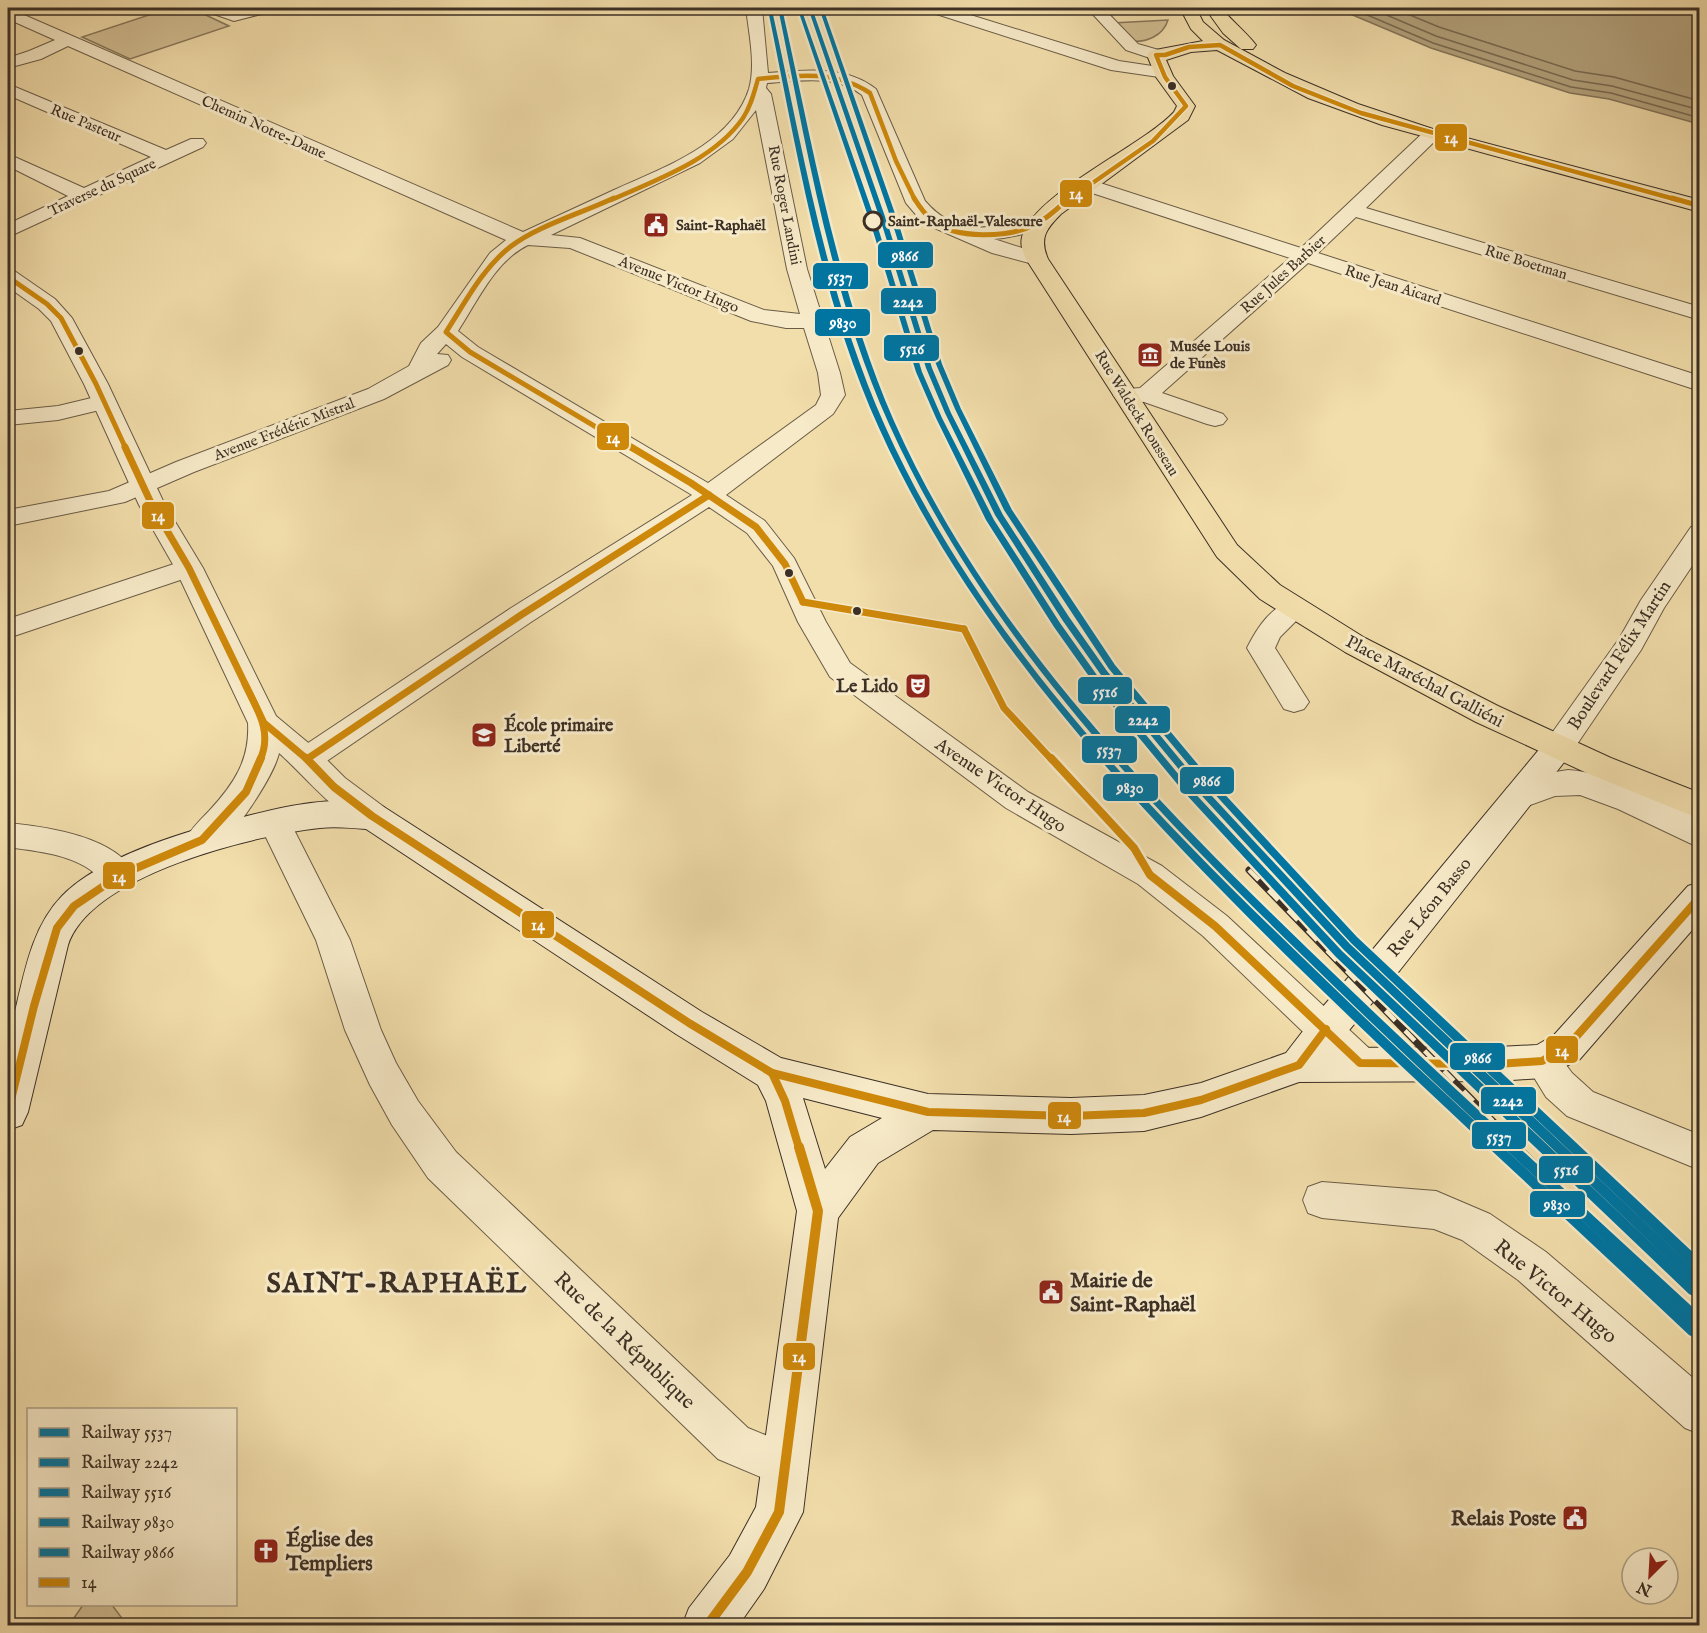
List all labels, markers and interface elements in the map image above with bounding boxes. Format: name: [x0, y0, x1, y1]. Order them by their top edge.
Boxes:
unlabelled marker: [1166, 80, 1178, 92]
street label: Chemin Notre-Dame: [198, 91, 329, 164]
street label: Rue Pasteur: [48, 100, 124, 147]
line badge: 14: [1434, 123, 1468, 152]
text: 14: [1444, 129, 1459, 149]
street label: Rue Roger Landini: [764, 144, 805, 267]
street label: Traverse du Square: [45, 154, 159, 221]
line badge: 14: [1059, 179, 1093, 208]
text: 14: [1069, 185, 1084, 205]
public building icon: Saint-Raphaël: [641, 210, 671, 240]
marker: Saint-Raphaël-Valescure: [863, 211, 883, 231]
place label: Saint-Raphaël-Valescure: [888, 212, 1043, 231]
place label: Saint-Raphaël: [676, 216, 766, 235]
street label: Rue Jules Barbier: [1237, 231, 1330, 318]
line badge: 9866: [877, 241, 934, 269]
street label: Rue Boetman: [1482, 241, 1569, 284]
text: 9866: [891, 247, 920, 267]
street label: Avenue Victor Hugo: [615, 251, 742, 317]
street label: Rue Jean Aicard: [1342, 261, 1444, 310]
line badge: 5537: [812, 262, 869, 290]
text: 5537: [827, 268, 853, 288]
line badge: 2242: [880, 287, 937, 315]
text: 2242: [893, 293, 924, 313]
line badge: 9830: [814, 308, 871, 337]
text: 9830: [828, 314, 857, 334]
line badge: 5516: [883, 334, 940, 362]
place label: Musée Louis de Funès: [1170, 337, 1251, 373]
text: 5516: [900, 340, 925, 360]
museum icon: Musée Louis de Funès: [1135, 340, 1165, 370]
unlabelled marker: [73, 345, 85, 357]
street label: Rue Waldeck Rousseau: [1090, 347, 1183, 480]
street label: Avenue Frédéric Mistral: [210, 393, 358, 465]
line badge: 14: [596, 422, 630, 451]
text: 14: [606, 429, 621, 449]
line badge: 14: [141, 501, 175, 530]
text: 14: [151, 507, 166, 527]
unlabelled marker: [783, 567, 795, 579]
street label: Boulevard Félix Martin: [1563, 576, 1677, 735]
unlabelled marker: [851, 605, 863, 617]
street label: Place Maréchal Galliéni: [1341, 631, 1508, 734]
theatre icon: Le Lido: [903, 671, 933, 701]
place label: Le Lido: [836, 676, 898, 699]
line badge: 5516: [1077, 676, 1133, 705]
text: 5516: [1093, 683, 1118, 703]
line badge: 2242: [1114, 705, 1171, 734]
text: 2242: [1128, 711, 1159, 731]
place label: École primaire Liberté: [504, 713, 614, 759]
school or university icon: École primaire Liberté: [469, 720, 499, 750]
street label: Avenue Victor Hugo: [929, 733, 1070, 839]
line badge: 5537: [1081, 735, 1138, 764]
text: 5537: [1096, 741, 1122, 761]
line badge: 9866: [1179, 766, 1235, 795]
text: 9866: [1193, 772, 1222, 792]
line badge: 9830: [1102, 773, 1159, 802]
text: 9830: [1115, 779, 1144, 799]
street label: Rue Léon Basso: [1383, 853, 1478, 962]
line badge: 14: [102, 861, 136, 890]
text: 14: [112, 868, 127, 888]
line badge: 14: [521, 910, 555, 939]
text: 14: [531, 916, 546, 936]
line badge: 14: [1545, 1035, 1579, 1064]
line badge: 9866: [1449, 1042, 1506, 1071]
text: 14: [1555, 1042, 1570, 1062]
text: 9866: [1464, 1049, 1493, 1069]
line badge: 2242: [1480, 1086, 1537, 1115]
text: 2242: [1493, 1092, 1524, 1112]
line badge: 14: [1047, 1101, 1082, 1130]
text: 14: [1057, 1108, 1072, 1128]
line badge: 5537: [1471, 1121, 1527, 1150]
text: 5537: [1486, 1128, 1512, 1148]
line badge: 5516: [1538, 1155, 1594, 1184]
text: 5516: [1554, 1161, 1579, 1181]
line badge: 9830: [1529, 1190, 1586, 1218]
text: 9830: [1542, 1196, 1571, 1216]
street label: Rue Victor Hugo: [1488, 1234, 1622, 1350]
district label: SAINT-RAPHAËL: [267, 1266, 528, 1302]
street label: Rue de la République: [547, 1266, 701, 1416]
place label: Mairie de Saint-Raphaël: [1070, 1268, 1197, 1319]
public building icon: Mairie de Saint-Raphaël: [1036, 1277, 1066, 1307]
line badge: 14: [782, 1342, 816, 1371]
text: 14: [792, 1348, 807, 1368]
legend: [27, 1408, 237, 1606]
text: Railway 5537: [81, 1422, 172, 1445]
text: Railway 2242: [81, 1452, 178, 1475]
text: Railway 5516: [81, 1482, 172, 1505]
public building icon: Relais Poste: [1560, 1503, 1590, 1533]
place label: Relais Poste: [1451, 1506, 1556, 1533]
text: Railway 9830: [81, 1512, 174, 1535]
place label: Église des Templiers: [285, 1526, 373, 1578]
church icon: Église des Templiers: [251, 1536, 281, 1566]
text: Railway 9866: [81, 1542, 174, 1565]
north arrow: [1620, 1546, 1680, 1606]
text: 14: [81, 1572, 97, 1595]
text: N: [1634, 1576, 1656, 1600]

